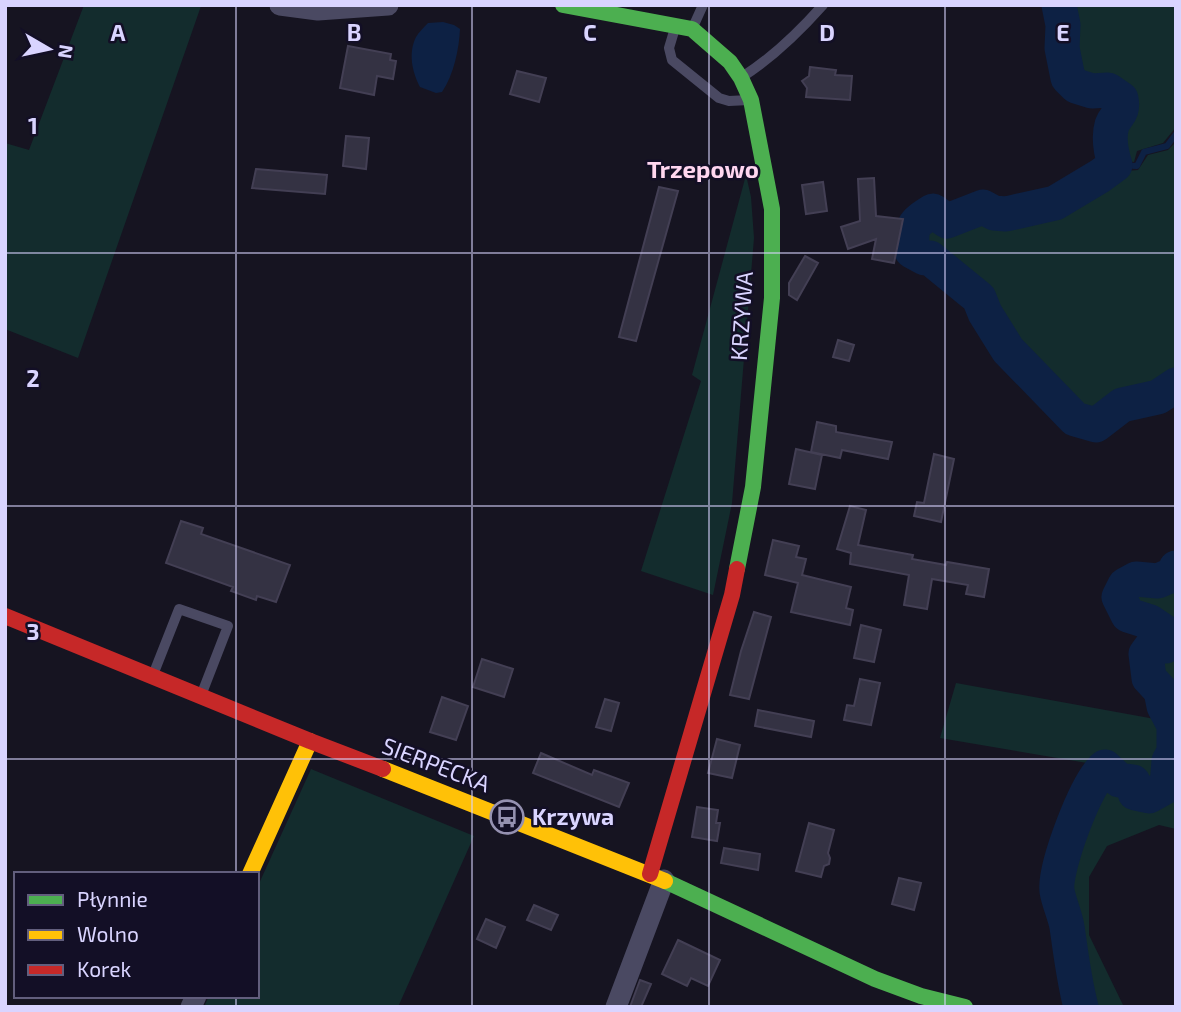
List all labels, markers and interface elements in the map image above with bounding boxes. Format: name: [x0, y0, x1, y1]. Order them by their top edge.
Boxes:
north arrow: [14, 14, 84, 84]
text: A: [110, 18, 126, 46]
text: B: [347, 18, 361, 46]
text: C: [583, 18, 597, 46]
text: D: [819, 18, 835, 46]
text: E: [1056, 18, 1070, 46]
text: N: [54, 43, 79, 60]
text: 1: [28, 111, 38, 139]
district label: Trzepowo: [647, 154, 759, 183]
street label: KRZYWA: [724, 270, 758, 362]
text: 2: [26, 364, 40, 392]
text: 3: [26, 617, 40, 645]
street label: SIERPECKA: [378, 731, 495, 798]
bus stop icon: Krzywa: [488, 798, 526, 836]
place label: Krzywa: [532, 802, 614, 830]
legend: [14, 872, 259, 998]
text: Płynnie: [77, 886, 148, 911]
text: Wolno: [77, 921, 139, 946]
text: Korek: [77, 956, 131, 981]

